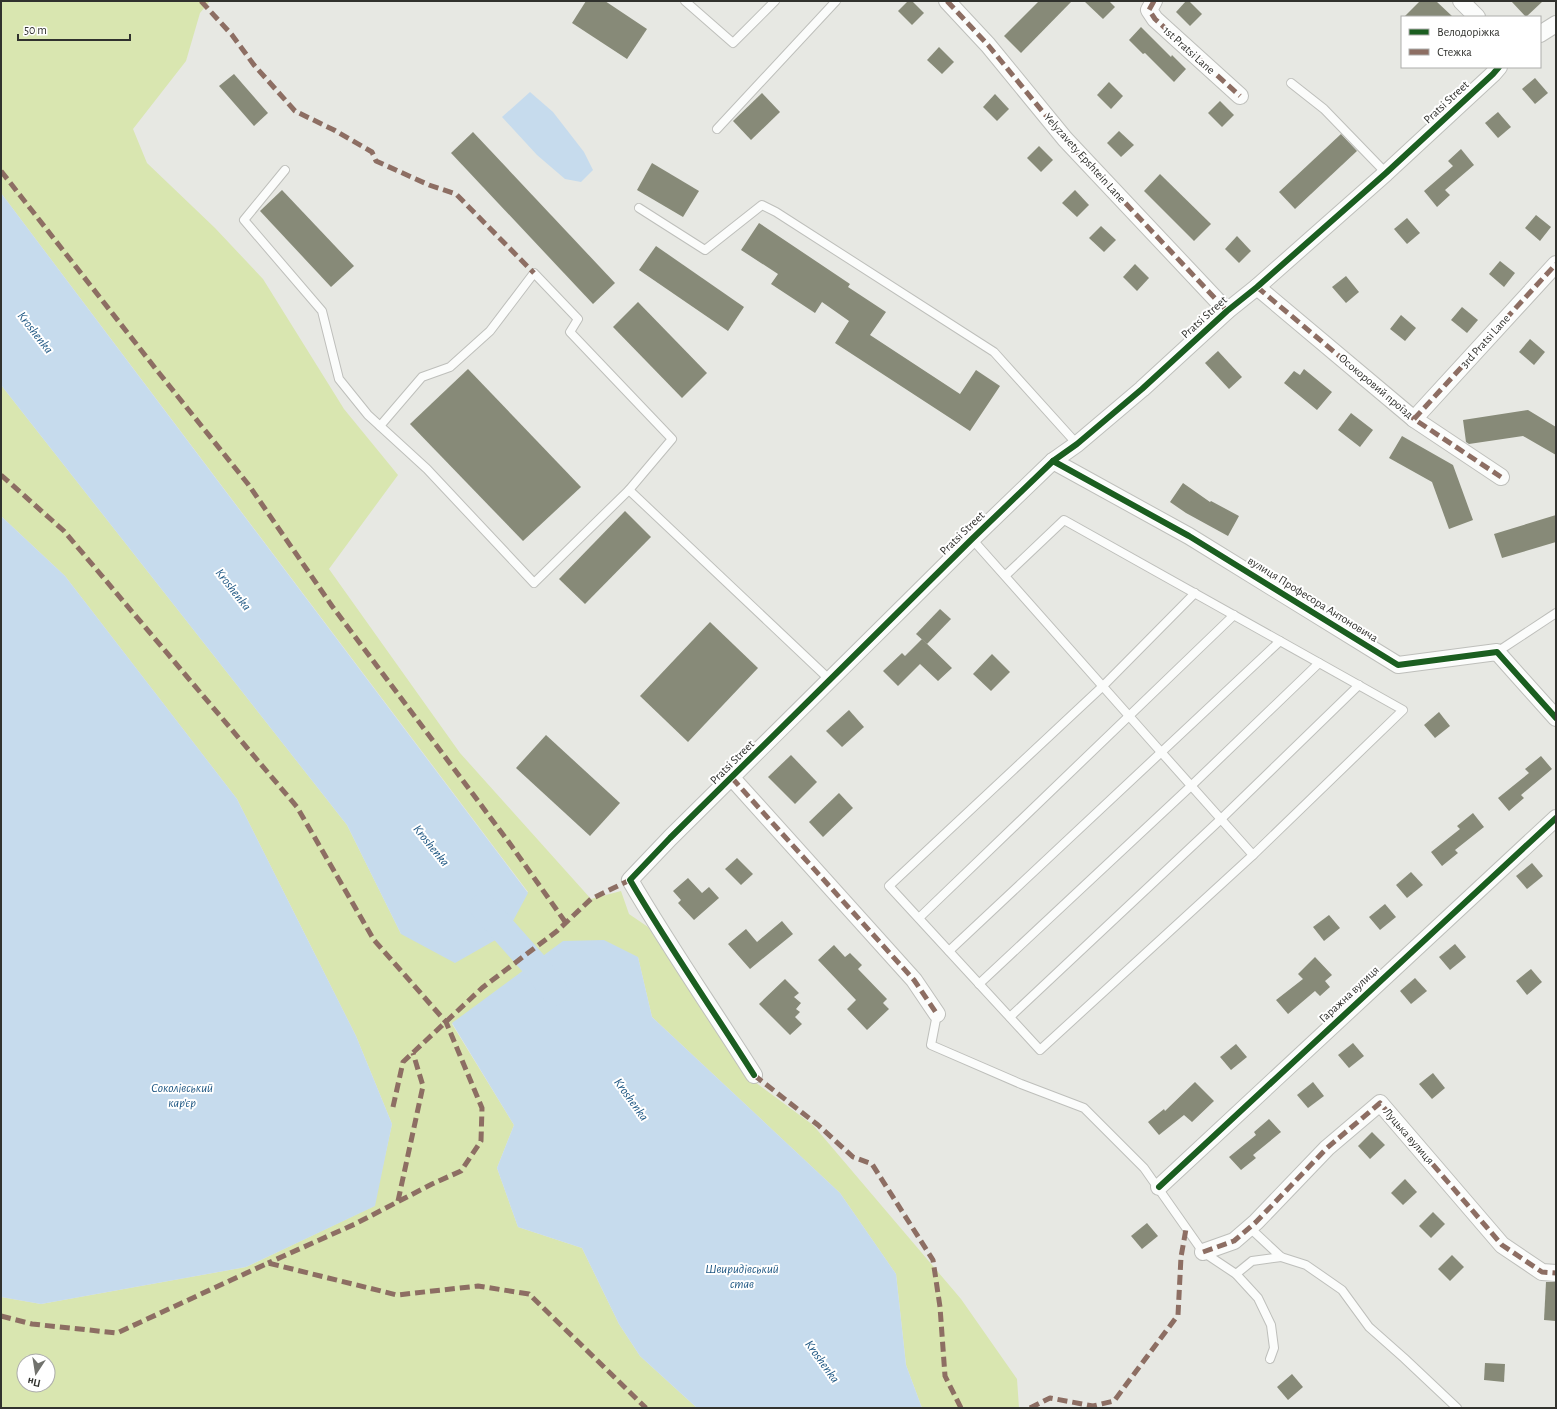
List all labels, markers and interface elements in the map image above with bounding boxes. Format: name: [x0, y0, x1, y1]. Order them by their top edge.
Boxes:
scale bar: [18, 16, 130, 42]
legend: [1401, 16, 1541, 68]
text: 50 m: [24, 24, 47, 36]
street label: 1st Pratsi Lane: [1161, 24, 1217, 76]
text: Велодоріжка: [1437, 26, 1500, 38]
text: Стежка: [1437, 46, 1472, 58]
street label: Pratsi Street: [1421, 78, 1471, 126]
street label: Yelyzavety Epshtein Lane: [1041, 111, 1128, 206]
street label: Pratsi Street: [1179, 293, 1229, 340]
water label: Kroshenka: [15, 310, 55, 357]
street label: 3rd Pratsi Lane: [1458, 312, 1512, 370]
street label: Осокоровий проїзд: [1336, 351, 1416, 421]
street label: Pratsi Street: [937, 509, 987, 557]
street label: вулиця Професора Антоновича: [1245, 554, 1381, 645]
water label: Kroshenka: [213, 567, 253, 614]
street label: Pratsi Street: [708, 738, 756, 786]
water label: Kroshenka: [410, 823, 452, 869]
street label: Гаражна вулиця: [1317, 963, 1382, 1025]
water label: Kroshenka: [611, 1076, 651, 1124]
water label: Соколівський кар'єр: [151, 1082, 213, 1110]
street label: Луцька вулиця: [1381, 1106, 1437, 1167]
water label: Швиридівський став: [705, 1263, 779, 1291]
water label: Kroshenka: [802, 1338, 842, 1386]
north arrow: [16, 1353, 56, 1393]
text: Пн: [26, 1376, 42, 1389]

